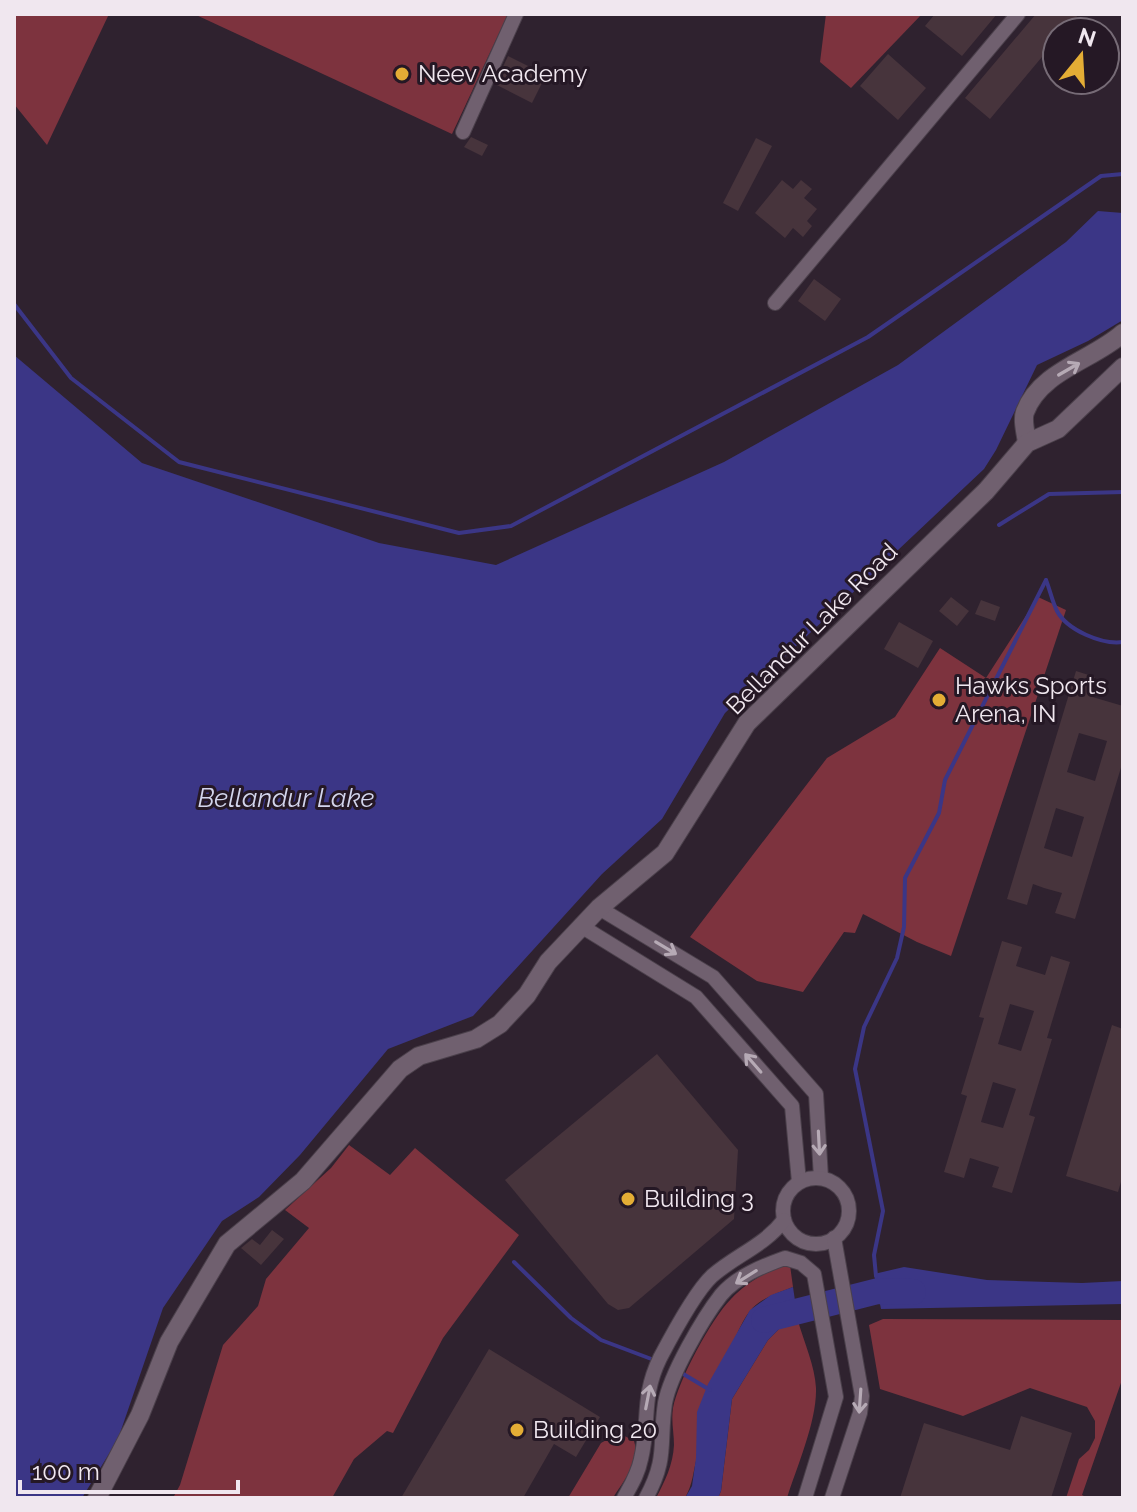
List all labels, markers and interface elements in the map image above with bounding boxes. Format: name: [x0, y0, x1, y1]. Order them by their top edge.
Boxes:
north arrow: [1041, 16, 1121, 96]
text: N: [1075, 22, 1099, 52]
place label: Neev Academy: [418, 59, 588, 88]
marker: Neev Academy: [393, 65, 411, 83]
one-way arrow: [1057, 361, 1080, 377]
street label: Bellandur Lake Road: [720, 537, 903, 720]
place label: Hawks Sports Arena, IN: [955, 671, 1107, 728]
marker: Hawks Sports Arena, IN: [930, 691, 948, 709]
water label: Bellandur Lake: [198, 783, 374, 813]
one-way arrow: [654, 941, 677, 957]
one-way arrow: [745, 1053, 763, 1073]
one-way arrow: [812, 1129, 827, 1156]
place label: Building 3: [644, 1184, 754, 1213]
marker: Building 3: [619, 1190, 637, 1208]
one-way arrow: [735, 1268, 757, 1285]
one-way arrow: [641, 1385, 656, 1410]
one-way arrow: [852, 1387, 867, 1414]
place label: Building 20: [533, 1415, 657, 1444]
marker: Building 20: [508, 1421, 526, 1439]
scale bar: [20, 1444, 238, 1494]
text: 100 m: [32, 1457, 100, 1486]

